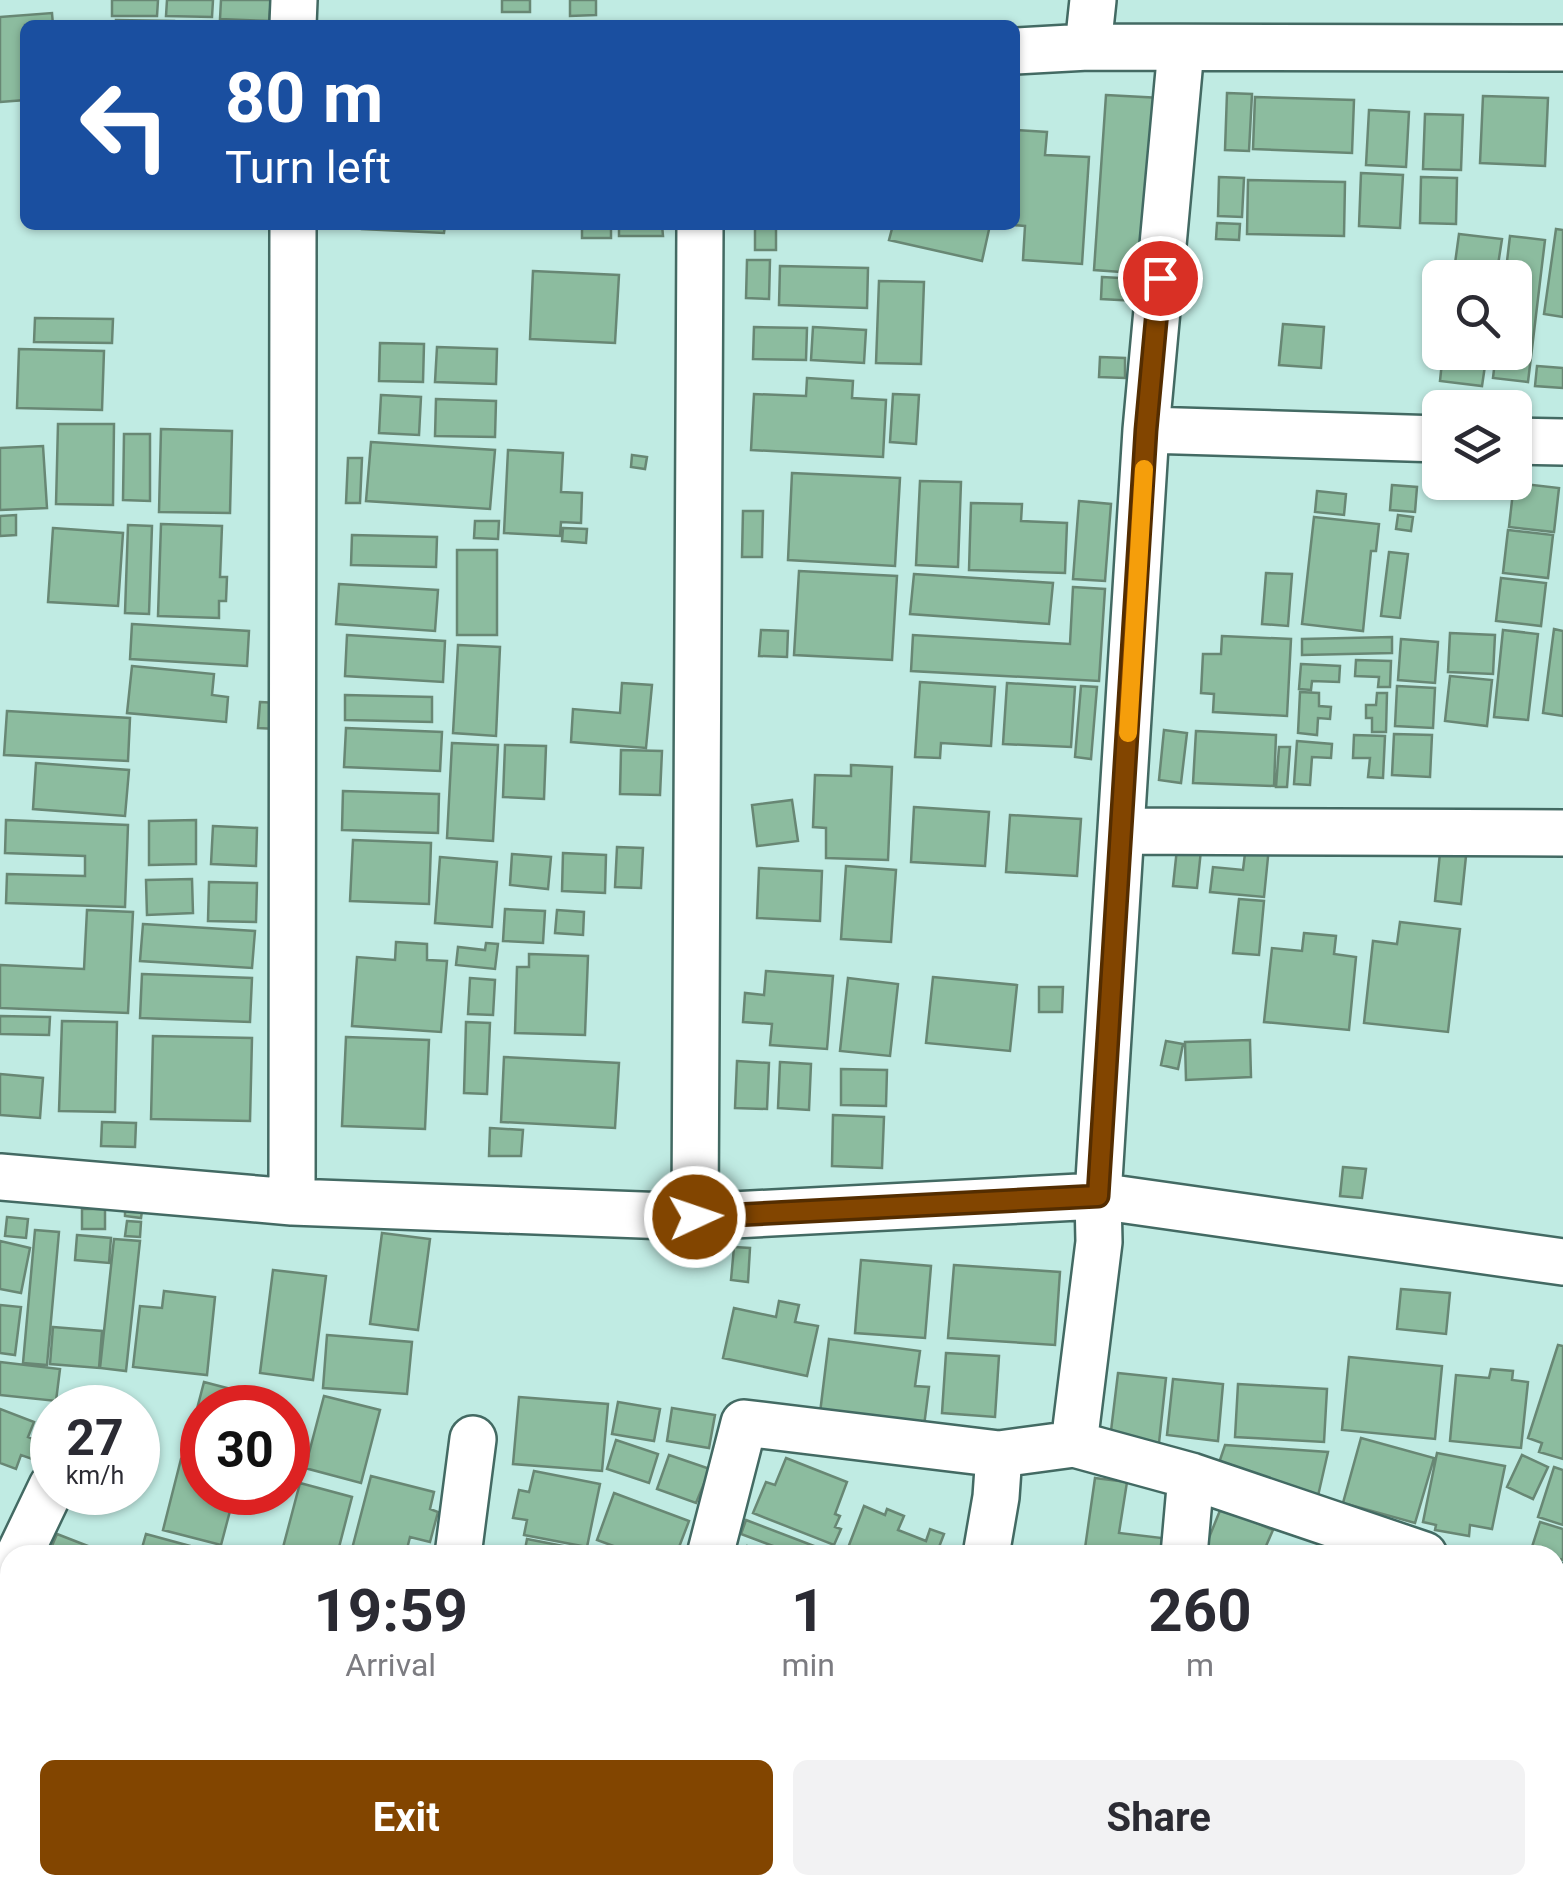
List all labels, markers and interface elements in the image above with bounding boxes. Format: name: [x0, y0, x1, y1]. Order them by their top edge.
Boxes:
text: 80 m: [225, 57, 383, 139]
icon: left: [60, 60, 190, 190]
text: Turn left: [225, 141, 391, 194]
pin: [1118, 236, 1203, 321]
icon: arrive: [1133, 251, 1188, 306]
map controls: [1422, 260, 1532, 500]
button: search: [1422, 260, 1532, 370]
button: layers: [1422, 390, 1532, 500]
position arrow: [643, 1165, 747, 1269]
speed limit sign: 30: [180, 1385, 310, 1515]
text: 27: [66, 1409, 124, 1467]
text: km/h: [66, 1461, 124, 1490]
text: 19:59: [313, 1575, 468, 1646]
text: 1: [791, 1575, 825, 1646]
text: 260: [1148, 1575, 1252, 1646]
text: Arrival: [345, 1646, 436, 1684]
text: min: [781, 1646, 835, 1684]
text: m: [1186, 1646, 1214, 1684]
button: Exit: [40, 1760, 773, 1875]
button: Share: [793, 1760, 1525, 1875]

